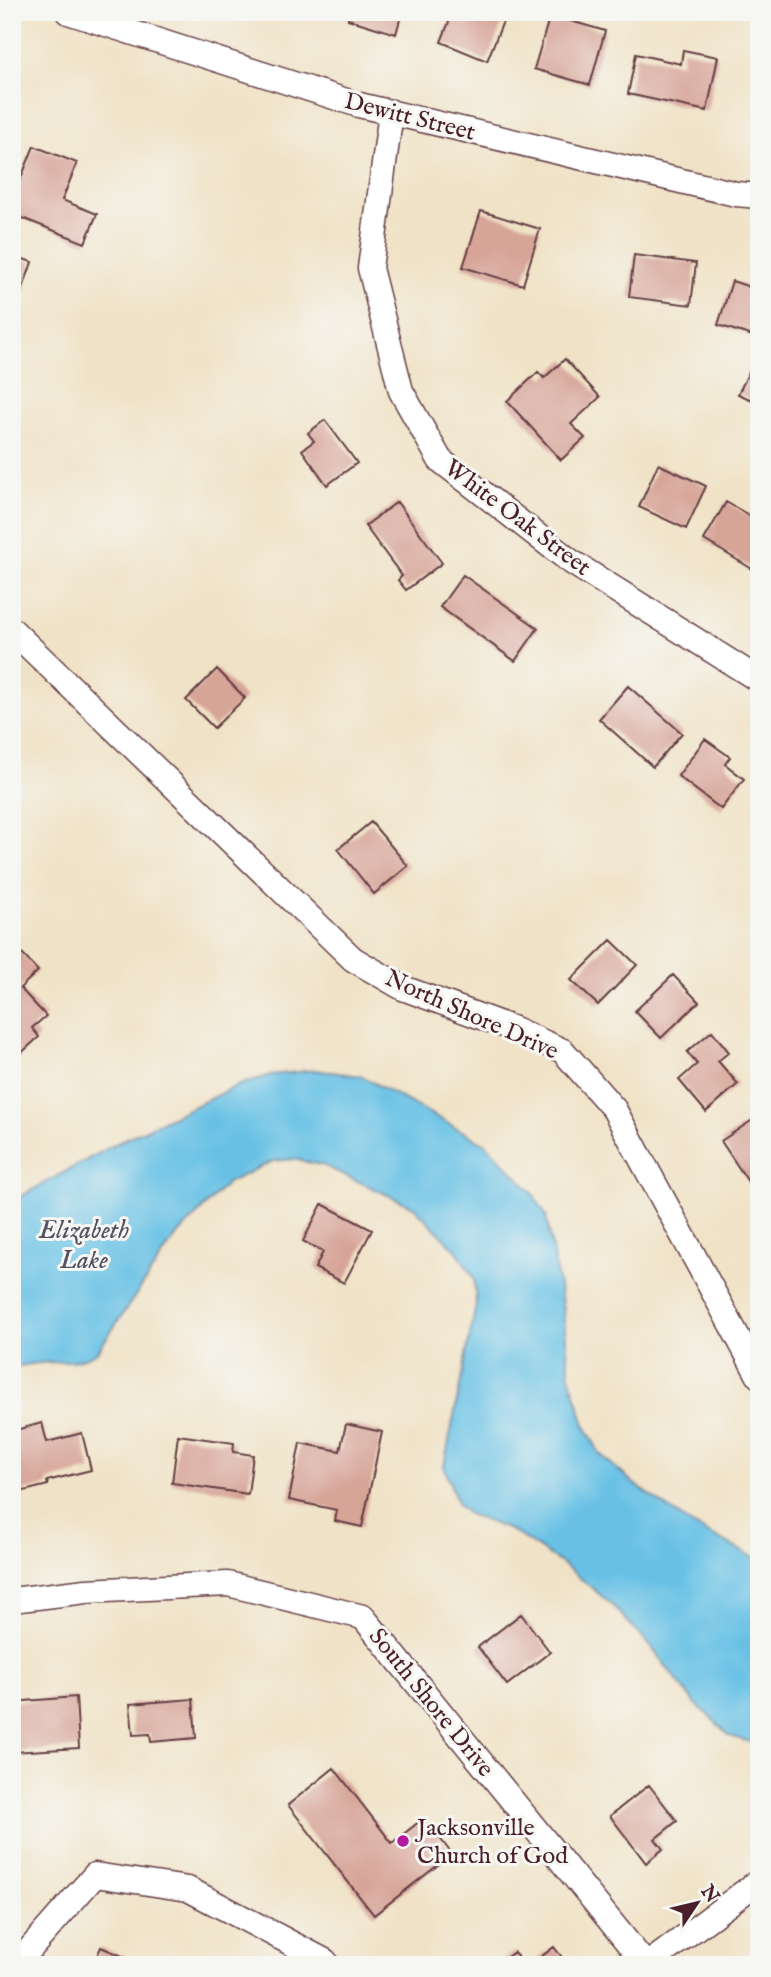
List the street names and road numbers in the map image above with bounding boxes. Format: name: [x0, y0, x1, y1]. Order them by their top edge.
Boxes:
street label: Dewitt Street: [341, 86, 478, 149]
street label: White Oak Street: [438, 453, 597, 583]
street label: North Shore Drive: [380, 963, 563, 1068]
street label: South Shore Drive: [361, 1622, 500, 1784]

